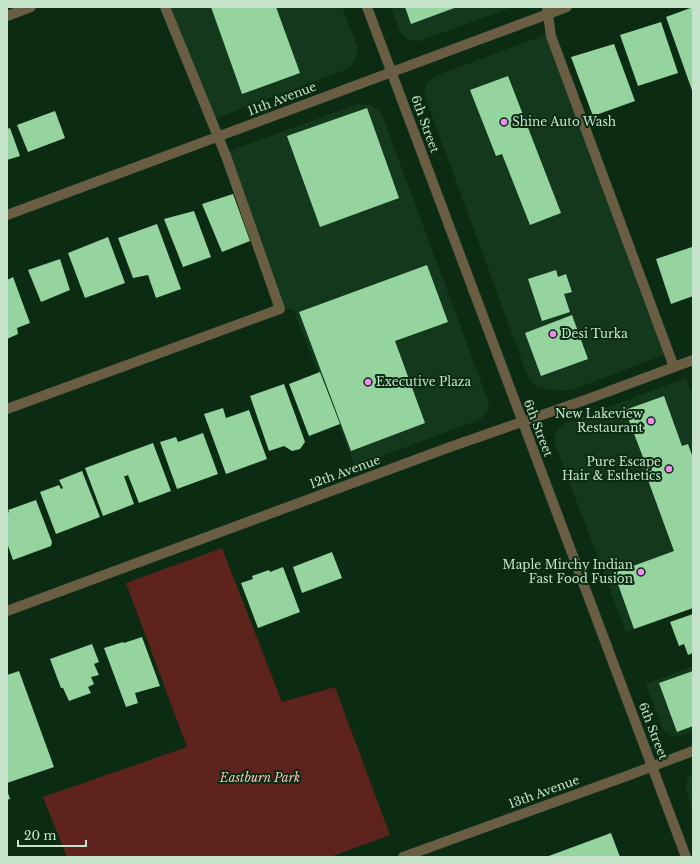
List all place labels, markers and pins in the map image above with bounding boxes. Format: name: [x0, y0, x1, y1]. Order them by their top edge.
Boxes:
place label: Shine Auto Wash: [512, 114, 616, 129]
marker: Shine Auto Wash: [499, 117, 509, 127]
place label: Desi Turka: [561, 326, 628, 341]
marker: Desi Turka: [548, 329, 558, 339]
place label: Executive Plaza: [376, 374, 472, 389]
marker: Executive Plaza: [363, 377, 373, 387]
place label: New Lakeview Restaurant: [555, 406, 644, 435]
marker: New Lakeview Restaurant: [646, 416, 656, 426]
place label: Pure Escape Hair & Esthetics: [562, 454, 661, 483]
marker: Pure Escape Hair & Esthetics: [664, 464, 674, 474]
place label: Maple Mirchy Indian Fast Food Fusion: [503, 557, 633, 586]
marker: Maple Mirchy Indian Fast Food Fusion: [636, 567, 646, 577]

